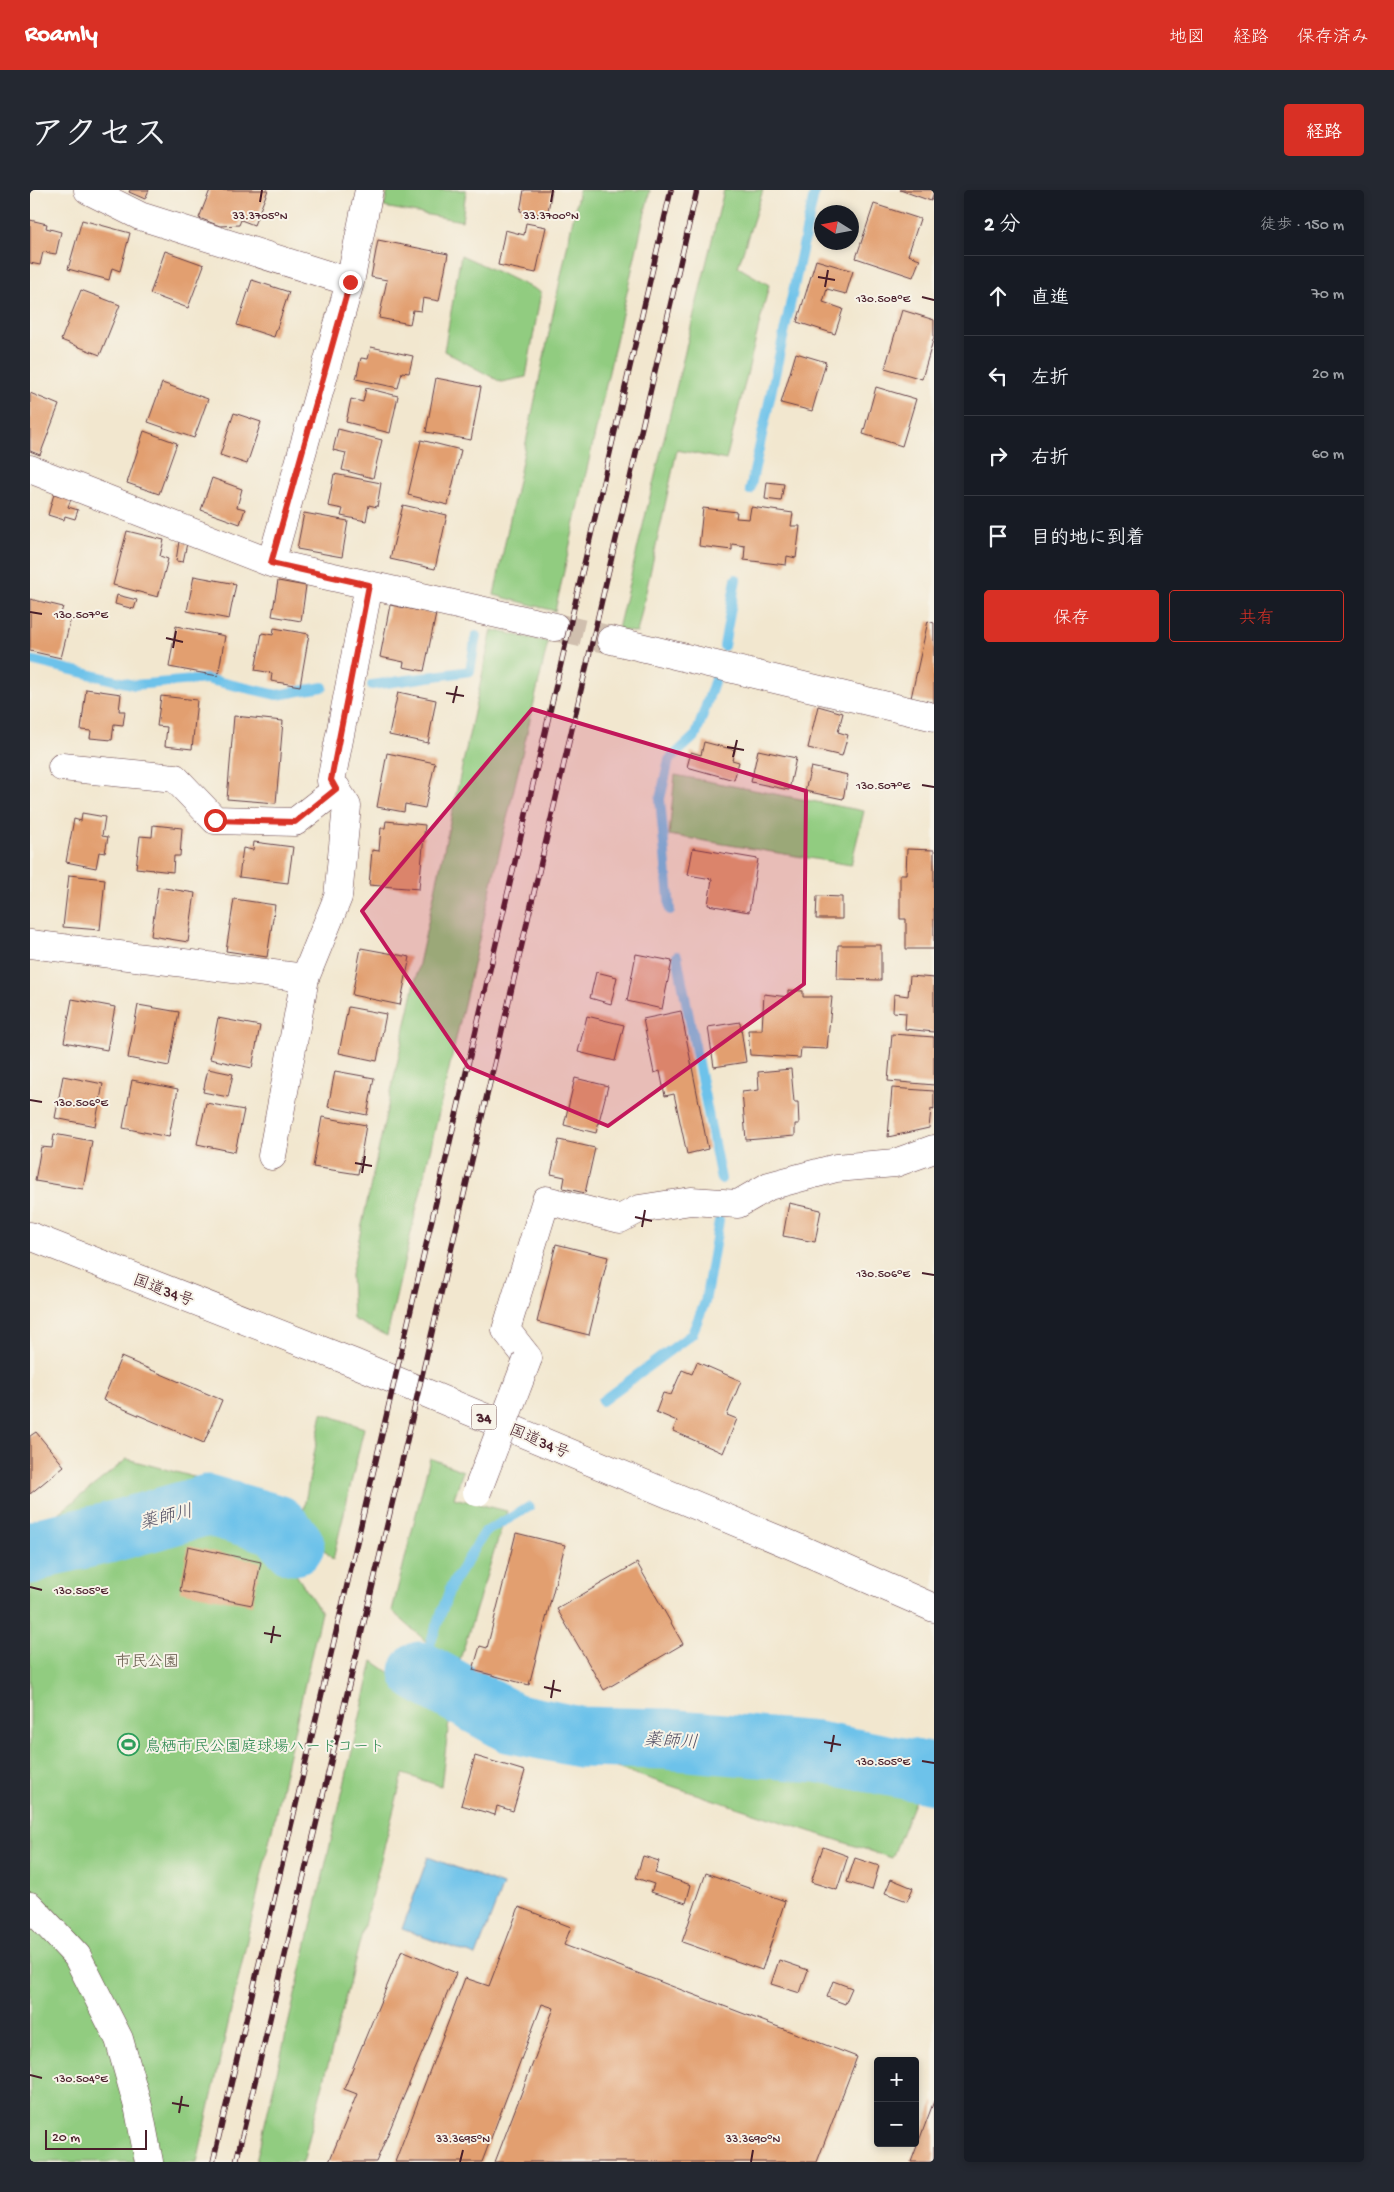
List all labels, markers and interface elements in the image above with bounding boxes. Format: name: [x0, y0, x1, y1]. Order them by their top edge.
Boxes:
text: Roamly: [25, 21, 98, 50]
text: 地図: [1169, 28, 1205, 49]
text: 経路: [1233, 28, 1269, 49]
text: 保存済み: [1297, 28, 1369, 49]
button: 経路: [1284, 104, 1364, 156]
text: アクセス: [30, 117, 168, 158]
north arrow: [814, 205, 859, 250]
text: 33.3705°N: [231, 210, 288, 224]
text: 33.3700°N: [522, 210, 579, 224]
text: 2 分: [984, 214, 1020, 239]
text: 徒歩 · 150 m: [1260, 217, 1344, 236]
route end: [339, 271, 362, 294]
icon: ahead: [984, 282, 1012, 310]
text: 70 m: [1311, 286, 1344, 305]
text: 直進: [1031, 288, 1069, 311]
text: 130.508°E: [855, 293, 911, 307]
icon: left: [984, 362, 1012, 390]
text: 20 m: [1312, 366, 1344, 385]
text: 左折: [1031, 368, 1069, 391]
icon: right: [984, 442, 1012, 470]
text: 60 m: [1312, 446, 1344, 465]
text: 右折: [1031, 448, 1069, 471]
icon: arrive: [984, 522, 1012, 550]
text: 目的地に到着: [1031, 528, 1145, 551]
button: 保存: [984, 590, 1159, 642]
button: 共有: [1169, 590, 1344, 642]
text: 130.507°E: [53, 609, 108, 623]
text: 130.507°E: [855, 780, 910, 794]
route start: [204, 809, 227, 832]
text: 130.506°E: [53, 1097, 108, 1111]
text: 130.506°E: [855, 1268, 910, 1282]
street label: 国道34号: [130, 1271, 196, 1313]
road number: 34: [472, 1404, 496, 1430]
street label: 国道34号: [506, 1421, 572, 1464]
water label: 薬師川: [138, 1501, 195, 1535]
text: 130.505°E: [53, 1585, 109, 1599]
park label: 市民公園: [115, 1653, 179, 1673]
water label: 薬師川: [643, 1730, 698, 1754]
sports icon: 鳥栖市民公園庭球場ハードコート: [117, 1733, 141, 1757]
place label: 鳥栖市民公園庭球場ハードコート: [145, 1737, 385, 1758]
text: 130.505°E: [855, 1756, 911, 1770]
map controls: [874, 2057, 919, 2147]
button: +: [874, 2057, 919, 2102]
text: 130.504°E: [53, 2073, 108, 2087]
button: −: [874, 2102, 919, 2147]
scale bar: [45, 2127, 148, 2150]
text: 20 m: [52, 2130, 80, 2147]
text: 33.3695°N: [435, 2133, 490, 2147]
text: 33.3690°N: [725, 2133, 780, 2147]

